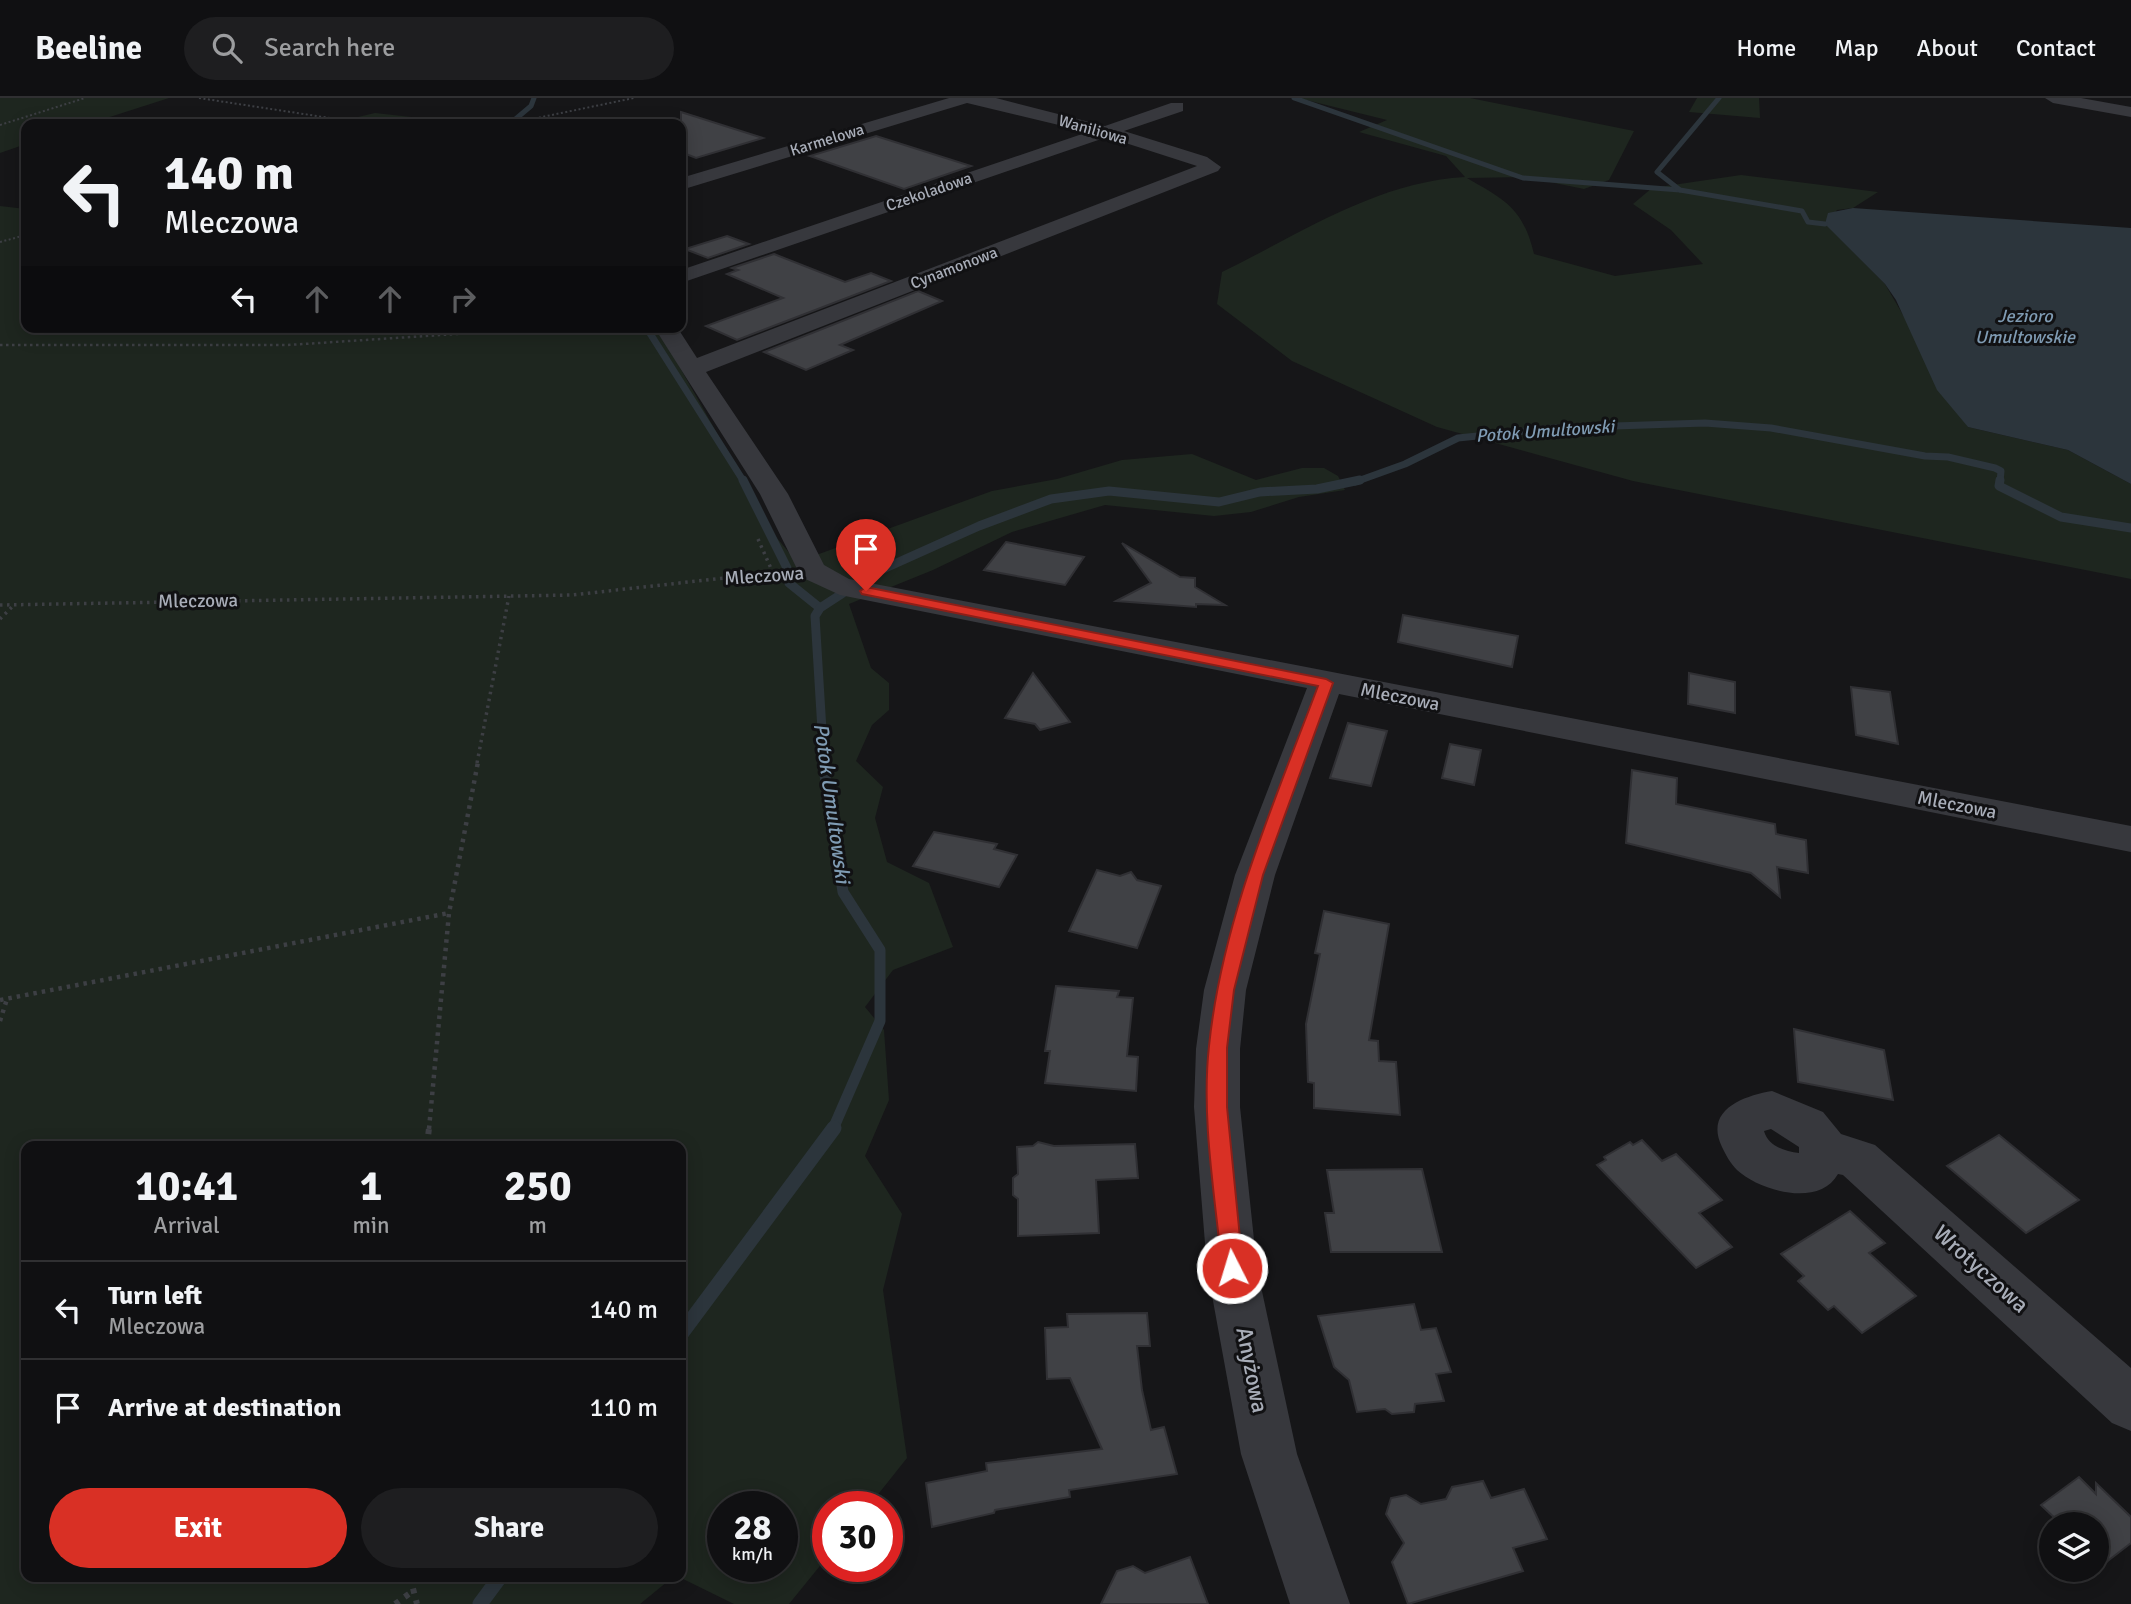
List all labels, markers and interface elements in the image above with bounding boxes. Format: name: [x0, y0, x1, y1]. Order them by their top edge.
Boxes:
search box: [184, 17, 674, 80]
text: Beeline: [35, 28, 142, 69]
icon: search: [208, 29, 246, 67]
text: Search here: [264, 32, 395, 64]
text: Home: [1736, 33, 1796, 63]
text: Map: [1834, 33, 1879, 63]
text: About: [1917, 33, 1978, 63]
text: Contact: [2016, 33, 2096, 63]
street label: Waniliowa: [1056, 111, 1130, 149]
street label: Karmelowa: [787, 119, 867, 161]
text: 140 m: [164, 143, 294, 203]
icon: left: [49, 147, 140, 238]
street label: Czekoladowa: [883, 168, 975, 216]
text: Mleczowa: [164, 203, 299, 242]
street label: Cynamonowa: [908, 242, 1000, 294]
icon: left: [225, 280, 263, 318]
icon: ahead: [298, 280, 336, 318]
icon: ahead: [371, 280, 409, 318]
icon: right: [444, 280, 482, 318]
water label: Jezioro Umultowskie: [1975, 305, 2076, 348]
water label: Potok Umultowski: [1475, 415, 1617, 447]
pin: [836, 519, 896, 591]
icon: arrive: [847, 530, 885, 568]
street label: Mleczowa: [723, 561, 805, 591]
street label: Mleczowa: [158, 588, 238, 614]
street label: Mleczowa: [1358, 678, 1442, 716]
water label: Potok Umultowski: [808, 721, 856, 887]
street label: Mleczowa: [1915, 786, 1999, 824]
text: 10:41: [135, 1161, 238, 1212]
text: 1: [360, 1161, 382, 1212]
text: 250: [504, 1161, 572, 1212]
text: Arrival: [154, 1211, 220, 1240]
text: min: [352, 1211, 390, 1240]
text: m: [529, 1211, 547, 1240]
street label: Wrotyczowa: [1927, 1219, 2035, 1319]
position arrow: [1195, 1231, 1269, 1305]
text: Turn left: [108, 1280, 202, 1312]
icon: left: [49, 1291, 87, 1329]
text: 140 m: [589, 1294, 658, 1326]
text: Mleczowa: [108, 1312, 205, 1341]
street label: Anyżowa: [1229, 1325, 1275, 1415]
icon: arrive: [49, 1389, 87, 1427]
text: Arrive at destination: [108, 1392, 341, 1424]
text: 110 m: [589, 1392, 658, 1424]
button: Exit: [49, 1488, 347, 1568]
button: Share: [361, 1488, 658, 1568]
speed limit sign: 30: [812, 1491, 903, 1582]
text: 28: [734, 1506, 771, 1549]
map controls: [2039, 1512, 2109, 1582]
button: layers: [2039, 1512, 2109, 1582]
text: km/h: [732, 1543, 773, 1565]

